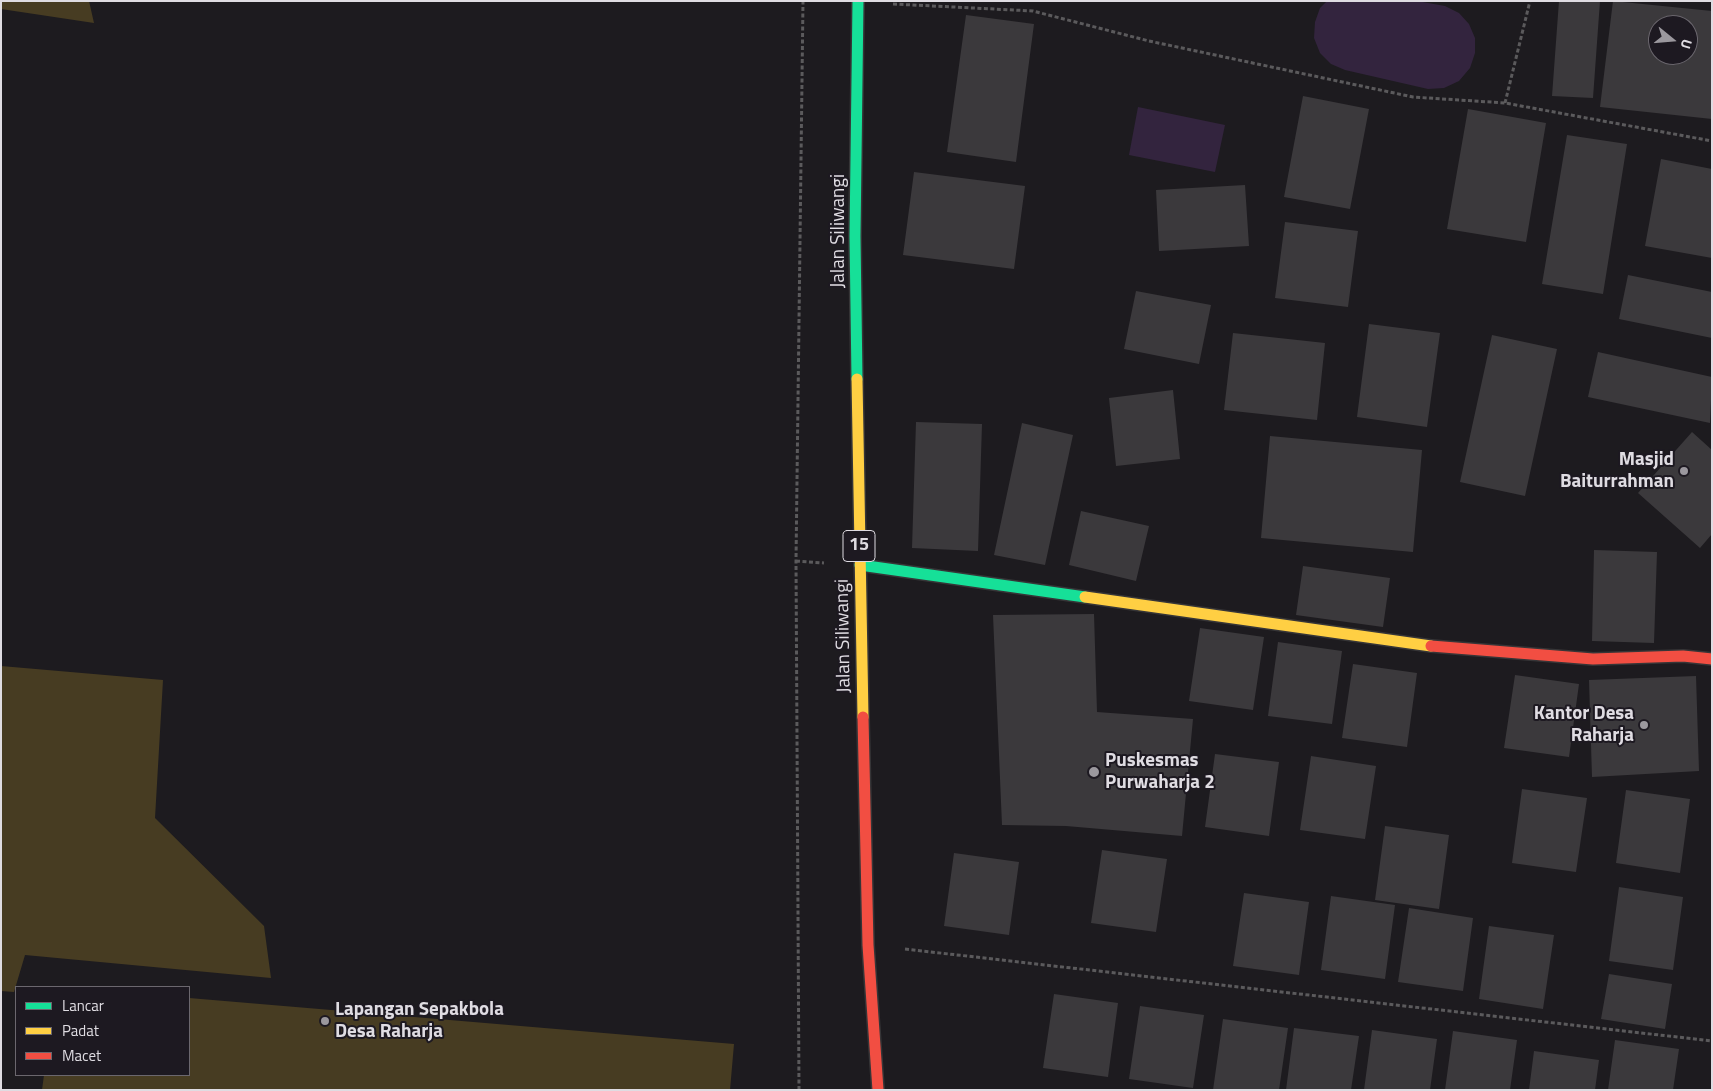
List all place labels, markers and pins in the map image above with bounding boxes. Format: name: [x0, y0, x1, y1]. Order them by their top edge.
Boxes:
place label: Masjid Baiturrahman: [1560, 449, 1674, 493]
marker: Masjid Baiturrahman: [1678, 465, 1690, 477]
place label: Kantor Desa Raharja: [1534, 703, 1634, 747]
marker: Kantor Desa Raharja: [1638, 719, 1650, 731]
place label: Puskesmas Purwaharja 2: [1105, 750, 1215, 794]
marker: Puskesmas Purwaharja 2: [1087, 765, 1101, 779]
place label: Lapangan Sepakbola Desa Raharja: [335, 999, 504, 1043]
marker: Lapangan Sepakbola Desa Raharja: [319, 1015, 331, 1027]

